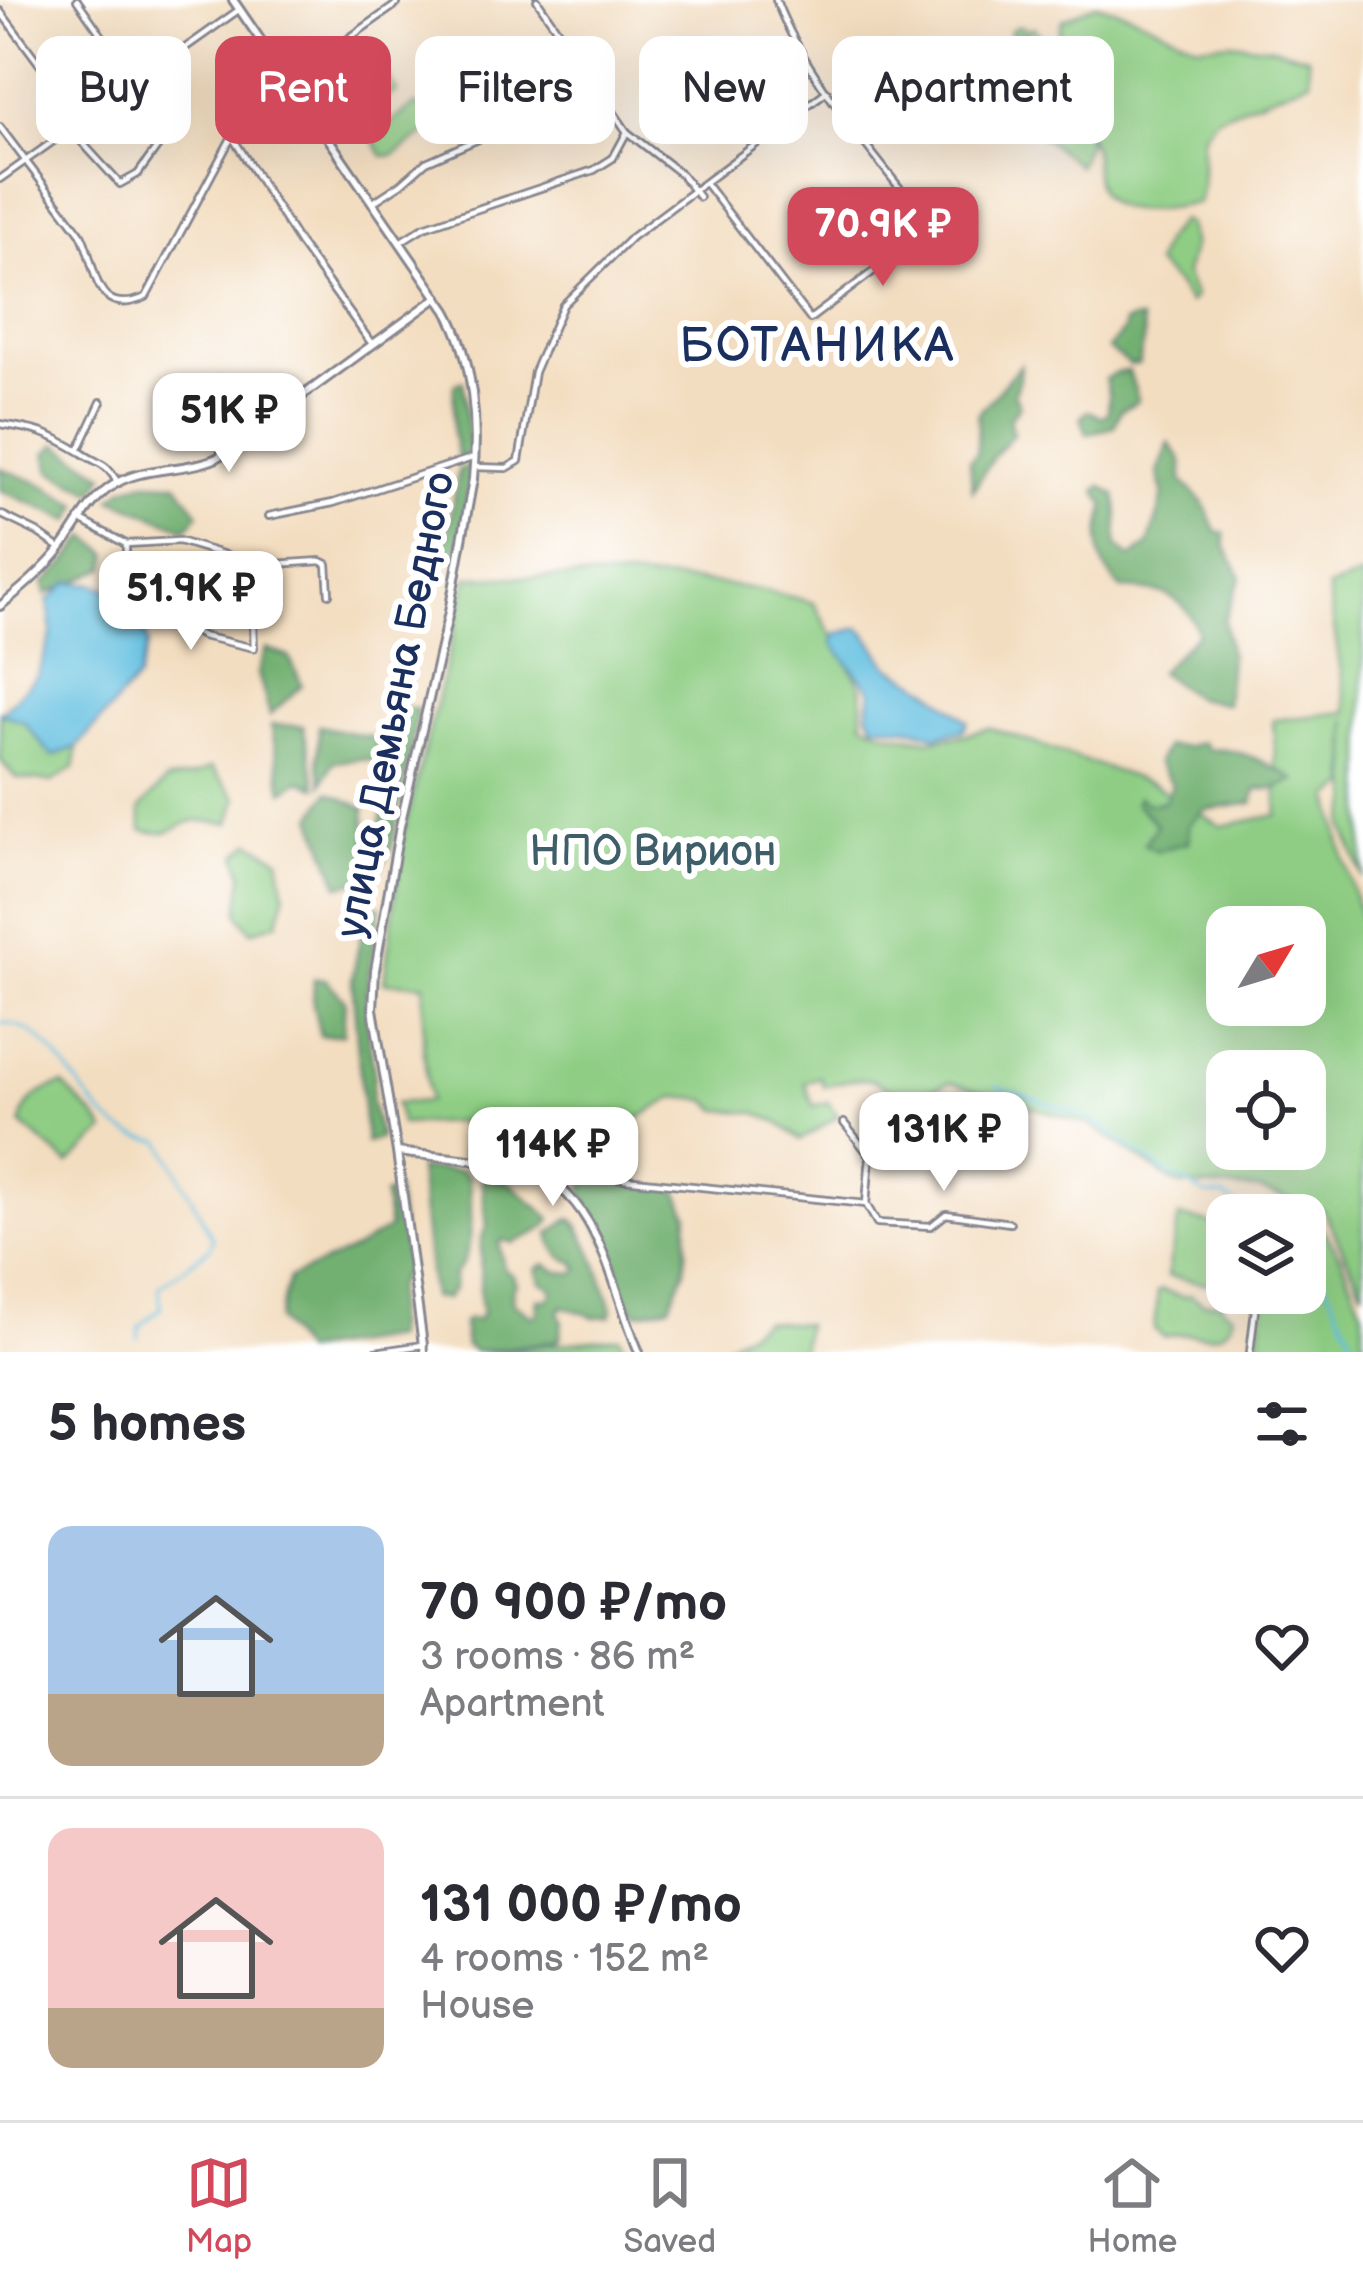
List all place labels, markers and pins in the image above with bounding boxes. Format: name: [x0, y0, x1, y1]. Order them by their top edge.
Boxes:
pin: 70.9K ₽: [772, 187, 994, 289]
pin: 51K ₽: [145, 373, 313, 475]
pin: 51.9K ₽: [80, 551, 302, 653]
pin: 131K ₽: [846, 1092, 1042, 1194]
pin: 114K ₽: [455, 1107, 651, 1209]

